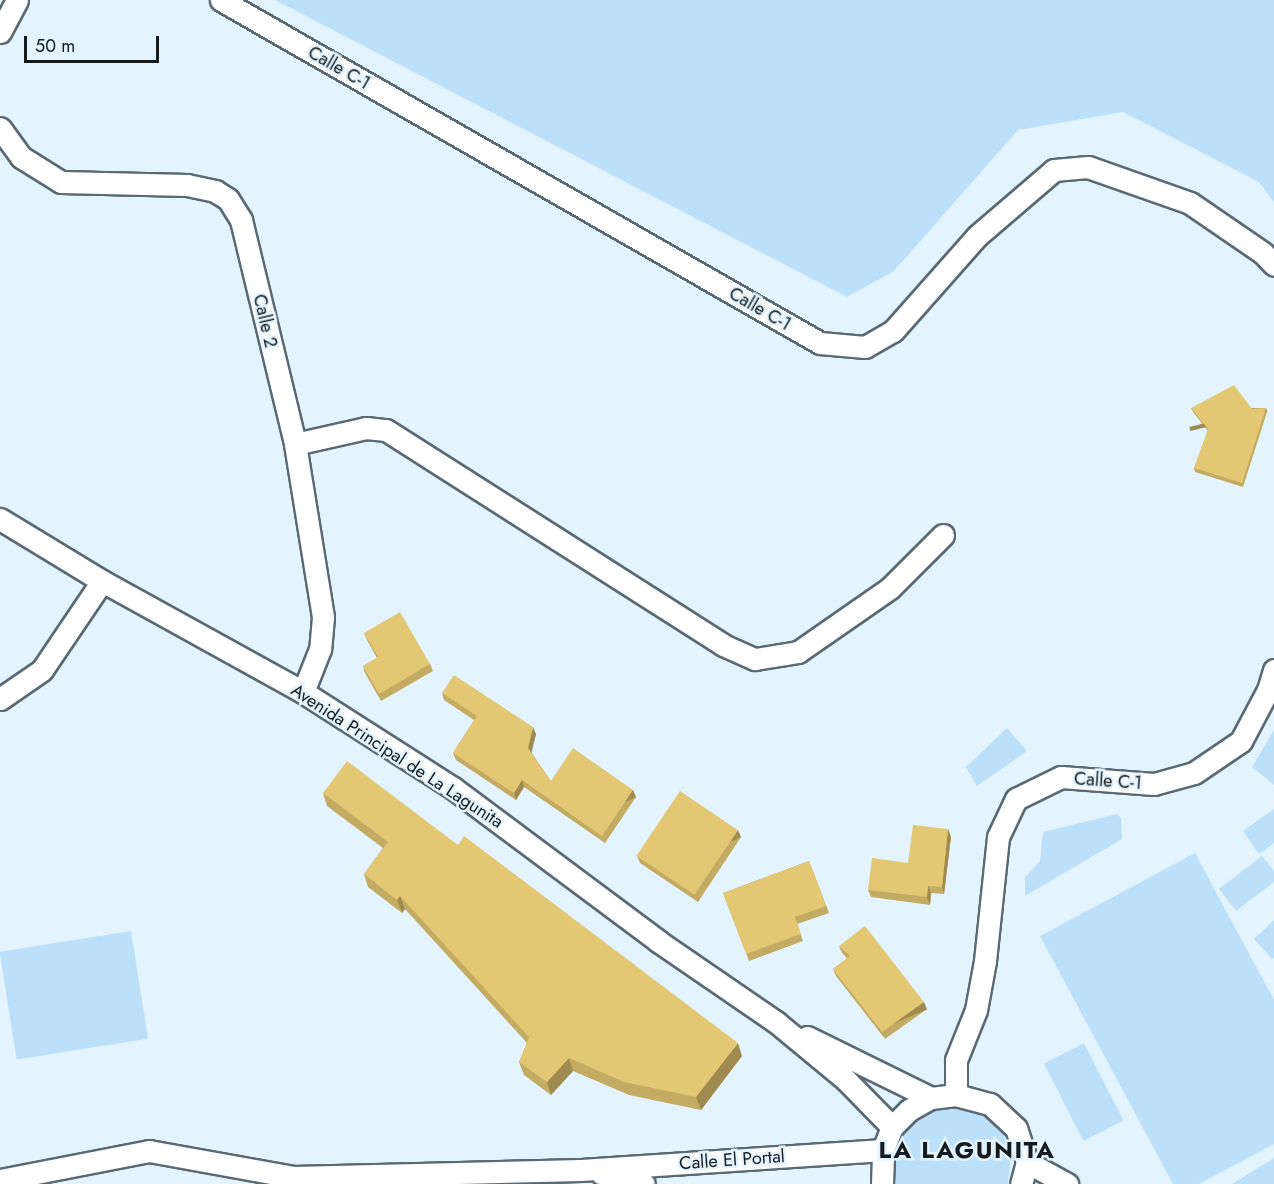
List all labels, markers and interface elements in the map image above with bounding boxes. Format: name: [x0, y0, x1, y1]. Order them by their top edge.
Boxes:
scale bar: [27, 24, 162, 62]
text: 50 m: [35, 33, 75, 59]
street label: Calle C-1: [304, 42, 374, 94]
street label: Calle C-1: [725, 283, 795, 335]
street label: Calle 2: [248, 292, 282, 350]
street label: Avenida Principal de La Lagunita: [287, 679, 507, 833]
street label: Calle C-1: [1073, 768, 1143, 794]
district label: LA LAGUNITA: [879, 1136, 1055, 1164]
street label: Calle El Portal: [678, 1146, 786, 1174]

